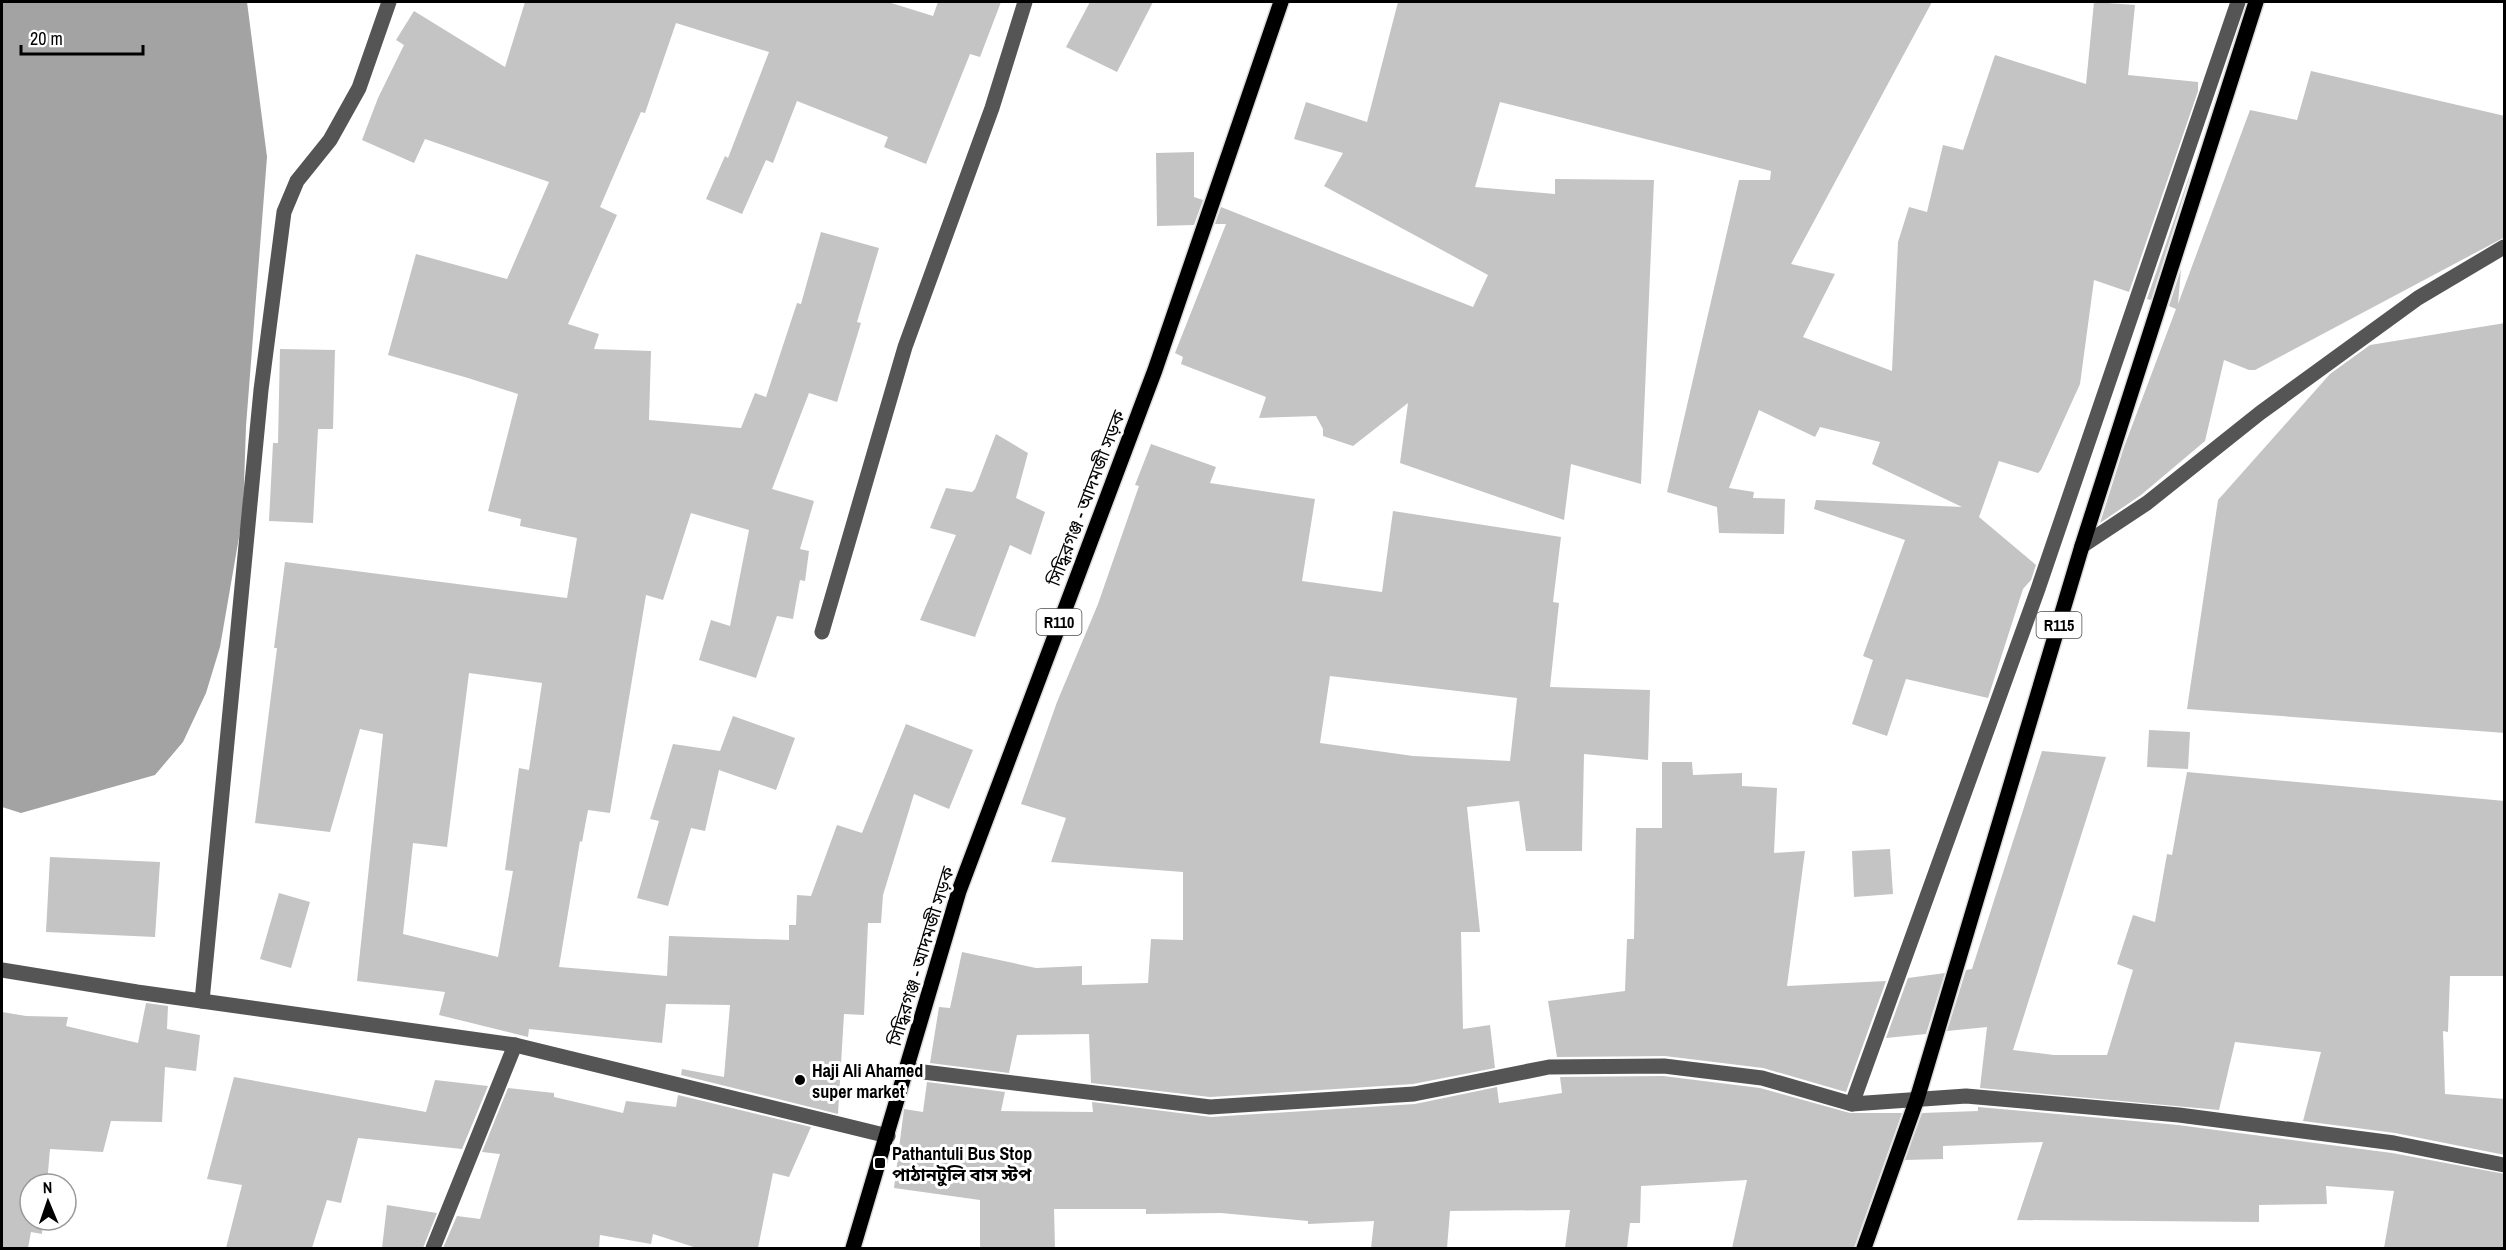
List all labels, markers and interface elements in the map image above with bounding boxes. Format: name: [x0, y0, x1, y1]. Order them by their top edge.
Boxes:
scale bar: [21, 18, 142, 56]
text: 20 m: [30, 26, 63, 51]
street label: সিদ্ধিরগঞ্জ - আদমজী সড়ক: [1041, 406, 1131, 590]
road number: R110: [1036, 609, 1082, 635]
road number: R115: [2036, 612, 2082, 638]
street label: সিদ্ধিরগঞ্জ - আদমজী সড়ক: [881, 863, 960, 1050]
place label: Haji Ali Ahamed super market: [812, 1058, 923, 1104]
marker: Haji Ali Ahamed super market: [793, 1073, 807, 1087]
place label: Pathantuli Bus Stop পাঠানটুলি বাস স্টপ: [892, 1141, 1032, 1187]
marker: Pathantuli Bus Stop পাঠানটুলি বাস স্টপ: [873, 1156, 887, 1170]
north arrow: [18, 1172, 78, 1232]
text: N: [42, 1176, 53, 1198]

